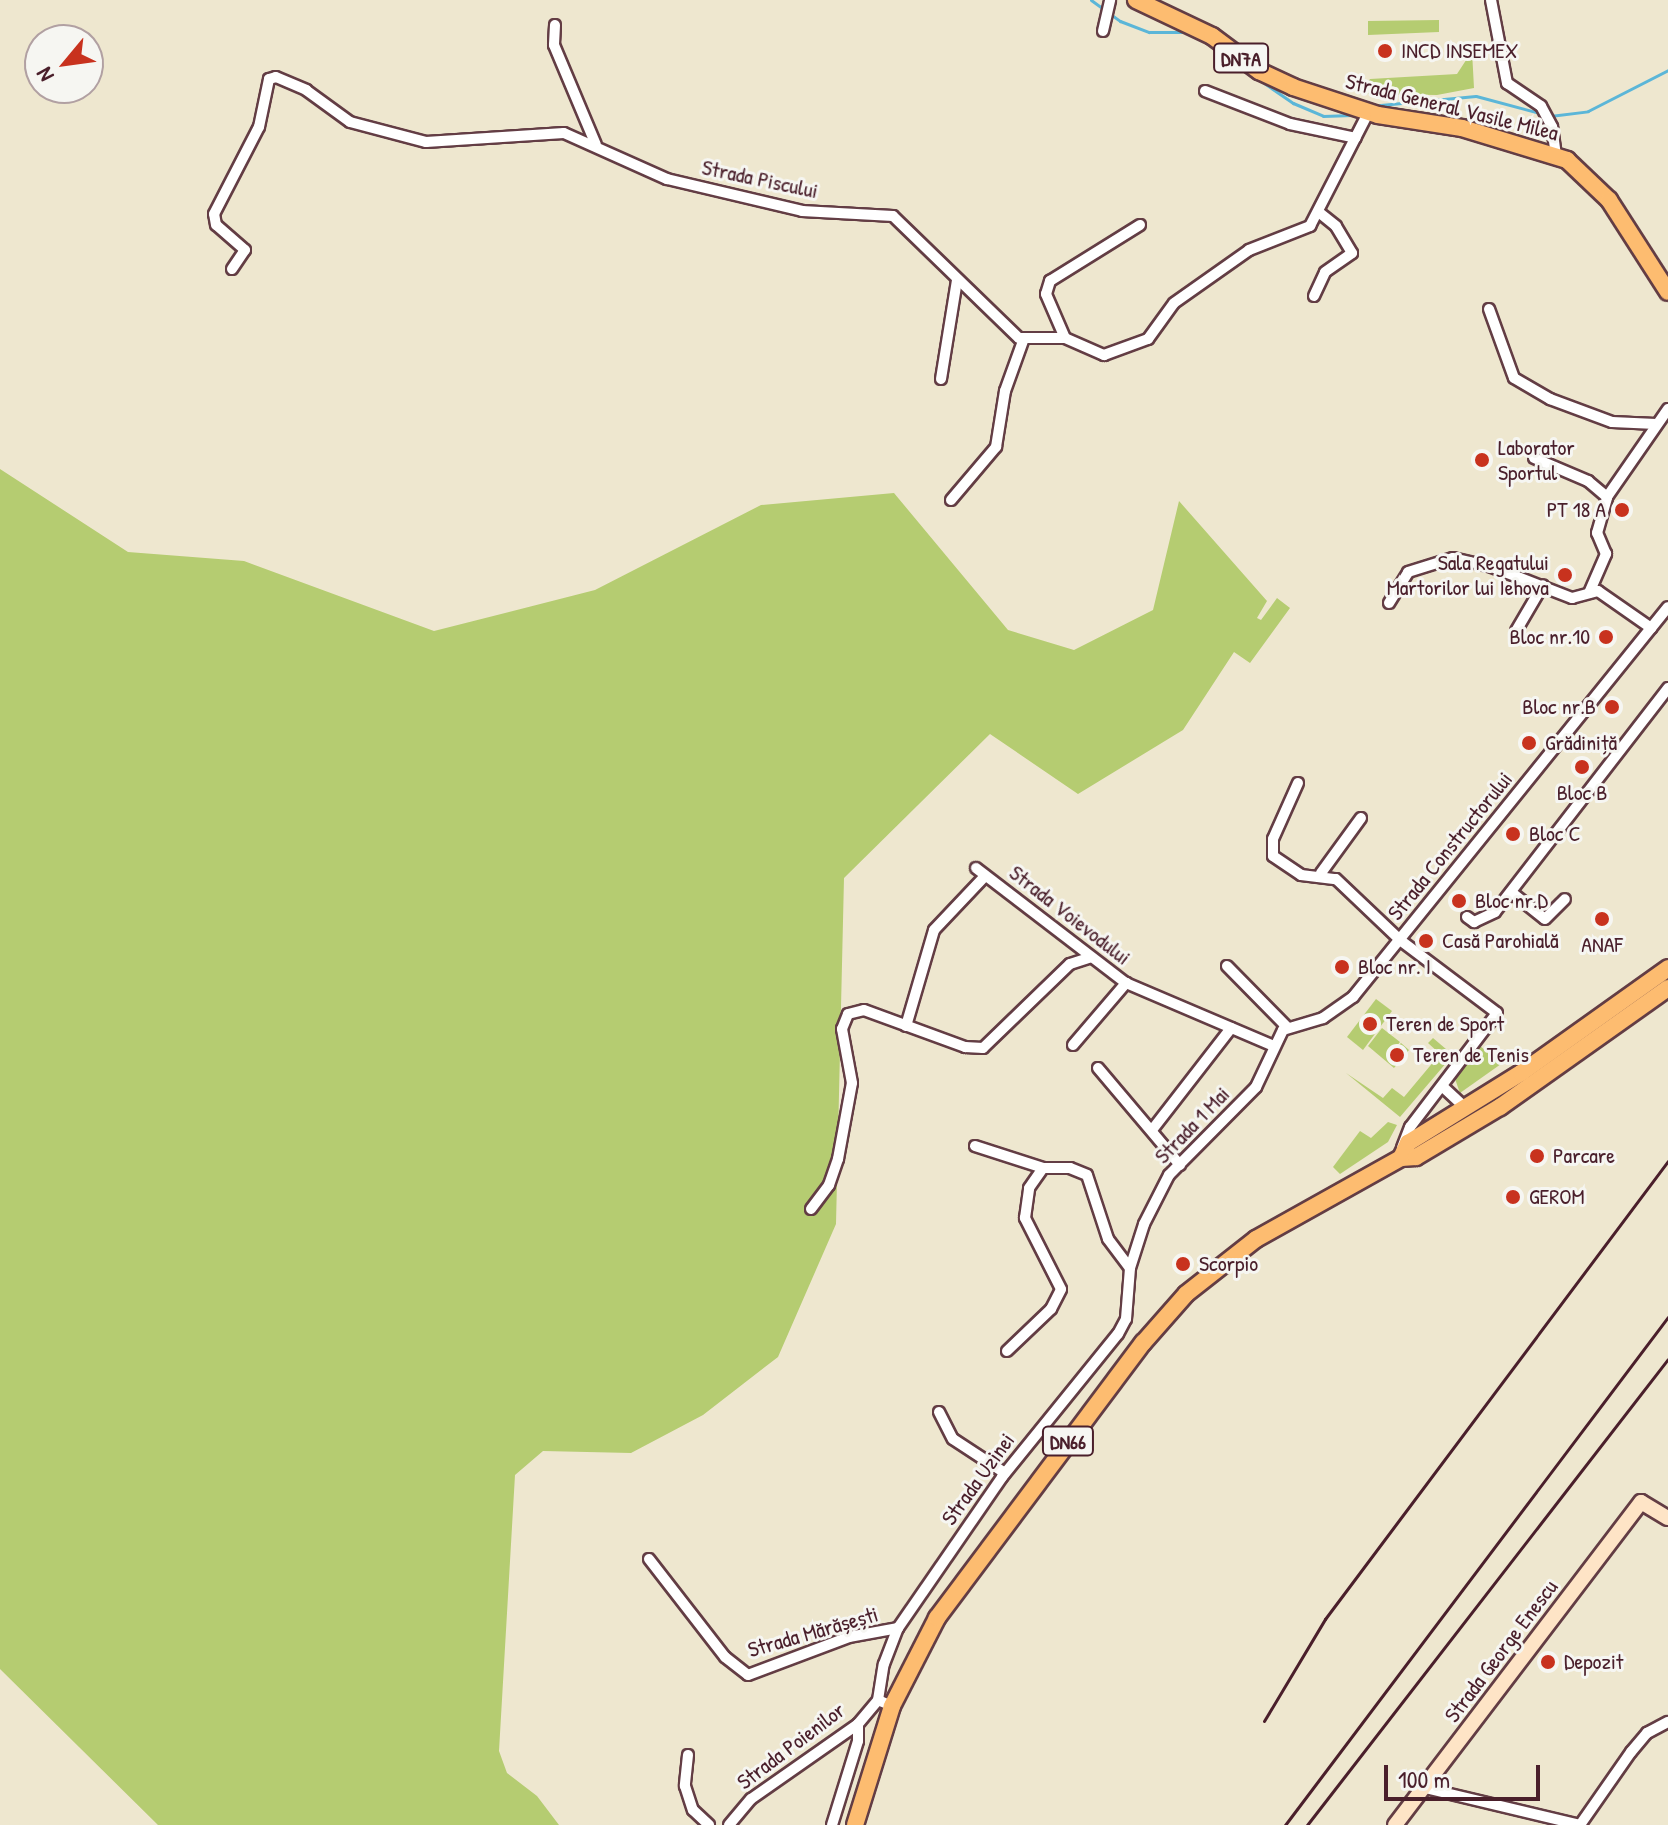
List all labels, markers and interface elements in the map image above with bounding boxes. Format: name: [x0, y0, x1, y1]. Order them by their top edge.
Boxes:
north arrow: [24, 24, 104, 104]
place label: INCD INSEMEX: [1401, 38, 1518, 64]
road number: DN7A: [1213, 42, 1269, 74]
marker: INCD INSEMEX: [1376, 42, 1394, 60]
text: N: [29, 62, 61, 87]
street label: Strada General Vasile Milea: [1343, 68, 1561, 146]
street label: Strada Piscului: [700, 154, 820, 204]
place label: Laborator Sportul: [1498, 434, 1575, 486]
marker: Laborator Sportul: [1473, 451, 1491, 469]
place label: PT 18 A: [1547, 497, 1606, 523]
marker: PT 18 A: [1613, 501, 1631, 519]
place label: Sala Regatului Martorilor lui Iehova: [1387, 549, 1549, 600]
marker: Sala Regatului Martorilor lui Iehova: [1556, 566, 1574, 584]
place label: Bloc nr.10: [1510, 624, 1590, 650]
marker: Bloc nr.10: [1597, 628, 1615, 646]
place label: Bloc nr.B: [1522, 694, 1596, 720]
marker: Bloc nr.B: [1603, 698, 1621, 716]
place label: Grădiniță: [1545, 730, 1617, 756]
marker: Grădiniță: [1520, 734, 1538, 752]
marker: Bloc B: [1573, 758, 1591, 776]
street label: Strada Constructorului: [1382, 767, 1518, 925]
place label: Bloc B: [1557, 780, 1607, 806]
place label: Bloc C: [1529, 821, 1581, 847]
marker: Bloc C: [1504, 825, 1522, 843]
street label: Strada Voievodului: [1004, 859, 1136, 971]
place label: Bloc nr.D: [1475, 888, 1548, 914]
marker: Bloc nr.D: [1450, 892, 1468, 910]
marker: ANAF: [1593, 910, 1611, 928]
place label: Casă Parohială: [1442, 928, 1559, 954]
marker: Casă Parohială: [1417, 932, 1435, 950]
place label: ANAF: [1581, 932, 1623, 958]
place label: Bloc nr. I: [1358, 954, 1431, 980]
marker: Bloc nr. I: [1333, 958, 1351, 976]
place label: Teren de Sport: [1386, 1011, 1504, 1037]
marker: Teren de Sport: [1361, 1015, 1379, 1033]
place label: Teren de Tenis: [1413, 1042, 1529, 1068]
marker: Teren de Tenis: [1388, 1046, 1406, 1064]
street label: Strada 1 Mai: [1149, 1081, 1235, 1169]
place label: Parcare: [1553, 1143, 1615, 1169]
marker: Parcare: [1528, 1147, 1546, 1165]
place label: GEROM: [1529, 1184, 1585, 1210]
marker: GEROM: [1504, 1188, 1522, 1206]
place label: Scorpio: [1199, 1251, 1258, 1277]
marker: Scorpio: [1174, 1255, 1192, 1273]
road number: DN66: [1040, 1425, 1096, 1457]
street label: Strada Uzinei: [936, 1428, 1020, 1530]
street label: Strada George Enescu: [1439, 1575, 1563, 1727]
street label: Strada Mărășești: [745, 1601, 881, 1663]
place label: Depozit: [1564, 1649, 1623, 1675]
marker: Depozit: [1539, 1653, 1557, 1671]
street label: Strada Poienilor: [732, 1697, 850, 1795]
scale bar: [1388, 1749, 1544, 1799]
text: 100 m: [1398, 1763, 1450, 1795]

